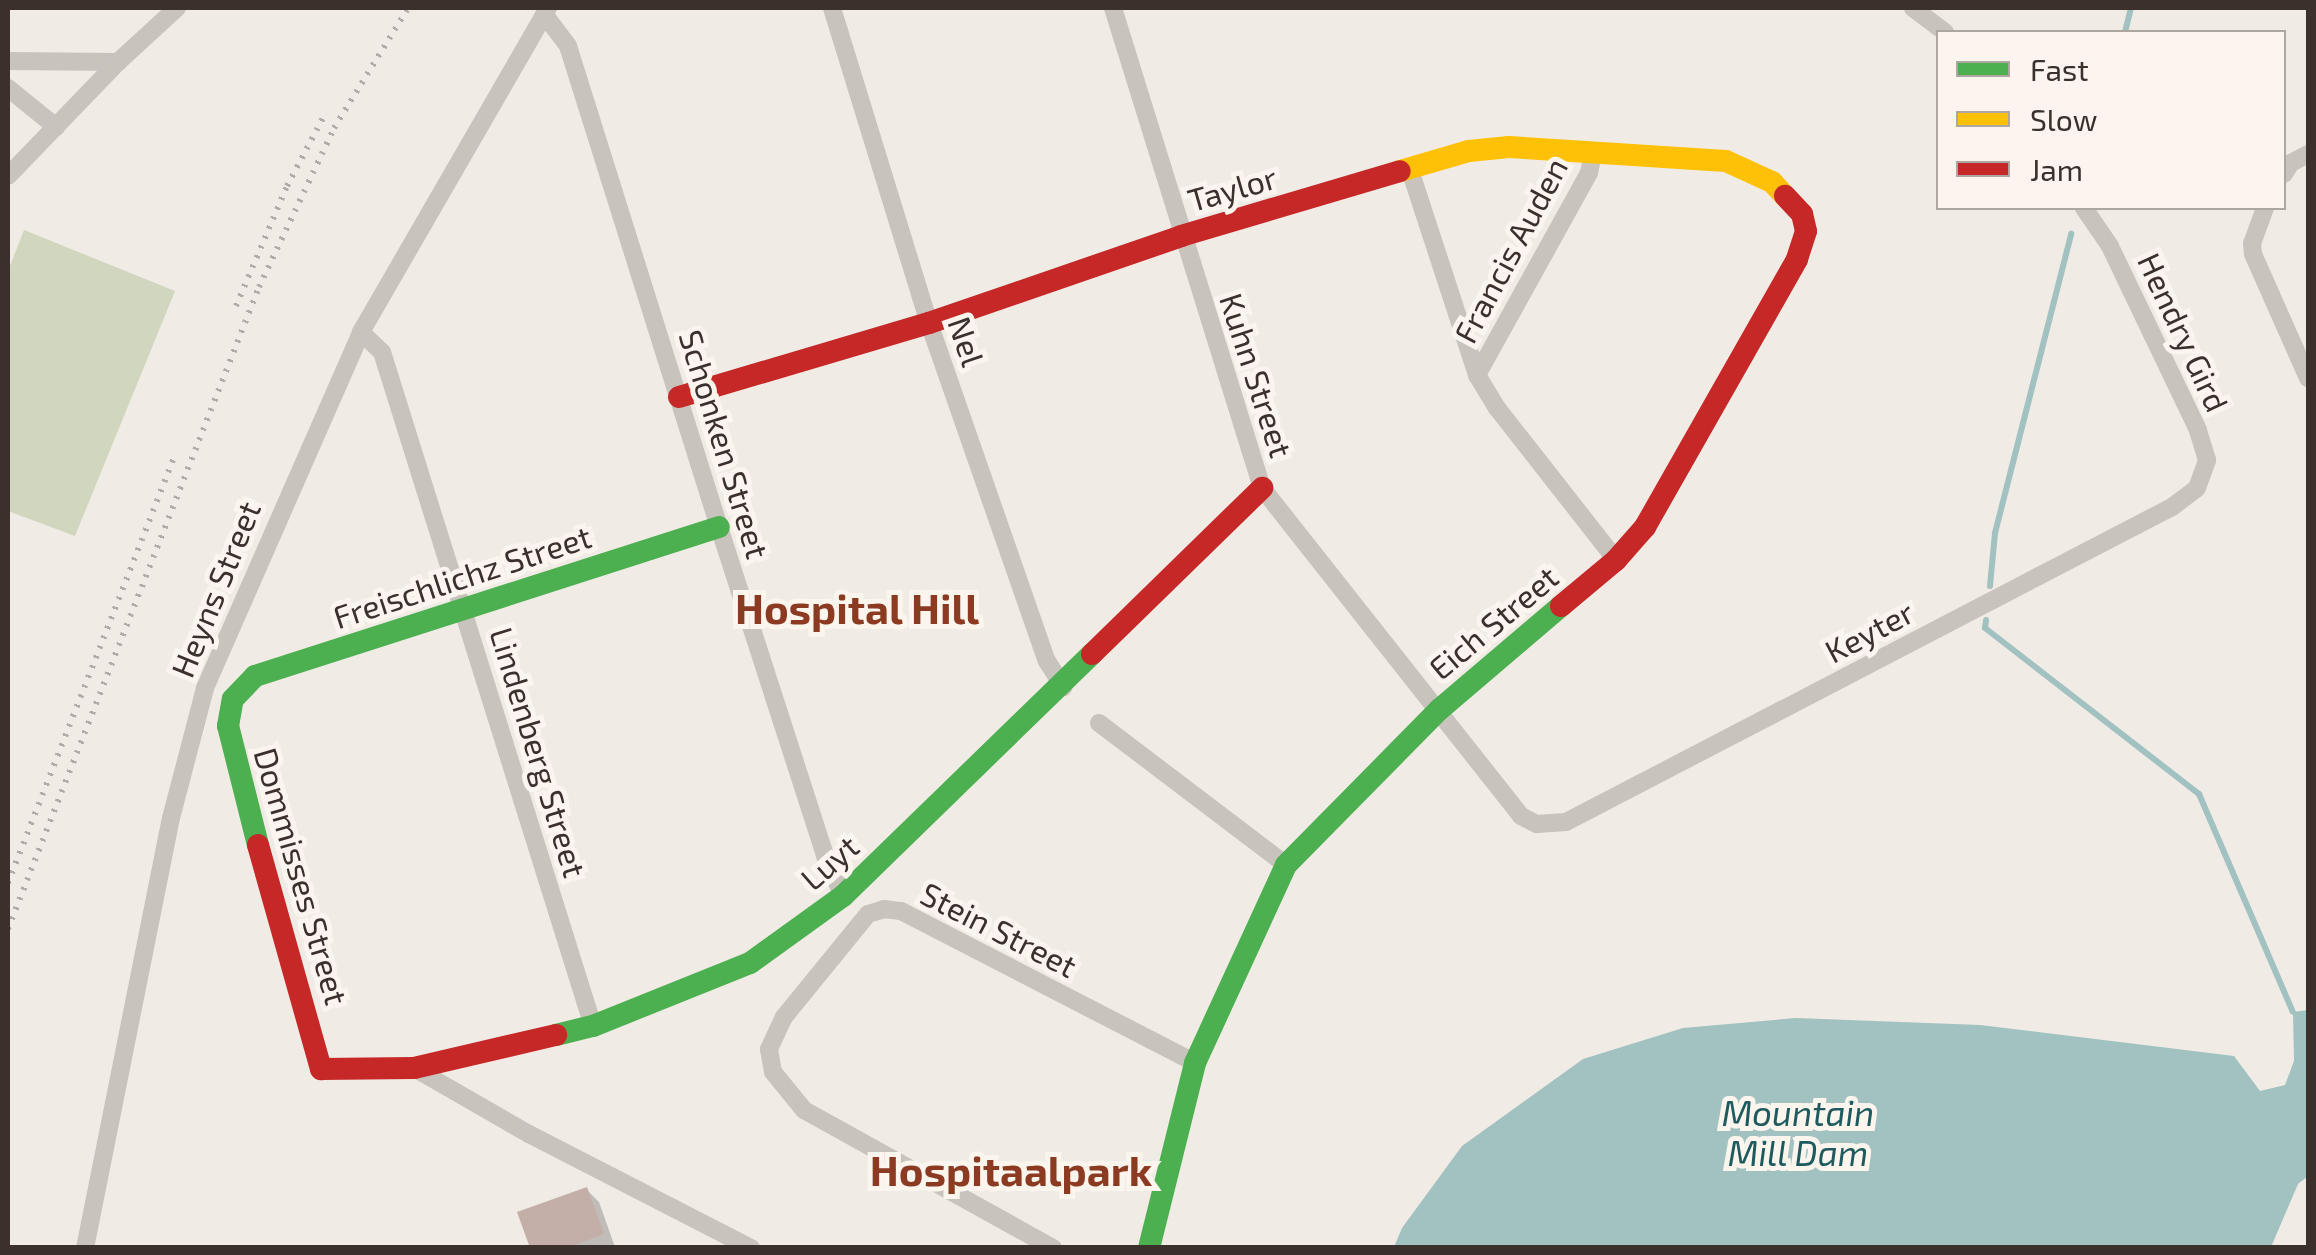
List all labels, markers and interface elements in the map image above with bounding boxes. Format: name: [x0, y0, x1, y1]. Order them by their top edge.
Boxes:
legend: [1936, 30, 2286, 210]
text: Fast: [2030, 51, 2089, 87]
text: Slow: [2030, 101, 2097, 137]
street label: Francis Auden: [1445, 151, 1575, 349]
text: Jam: [2030, 151, 2083, 187]
street label: Taylor: [1183, 157, 1281, 219]
street label: Hendry Gird: [2130, 246, 2238, 418]
street label: Kuhn Street: [1212, 288, 1302, 462]
street label: Nel: [941, 311, 993, 371]
street label: Schonken Street: [672, 325, 778, 563]
street label: Heyns Street: [162, 495, 268, 683]
street label: Freischlichz Street: [328, 516, 596, 636]
street label: Eich Street: [1421, 557, 1565, 687]
district label: Hospital Hill: [734, 582, 980, 632]
street label: Keyter: [1818, 592, 1920, 670]
street label: Lindenberg Street: [483, 622, 595, 882]
street label: Dommisses Street: [247, 743, 357, 1009]
street label: Luyt: [792, 827, 866, 897]
street label: Stein Street: [915, 873, 1083, 985]
water label: Mountain Mill Dam: [1722, 1091, 1874, 1173]
district label: Hospitaalpark: [870, 1144, 1152, 1194]

